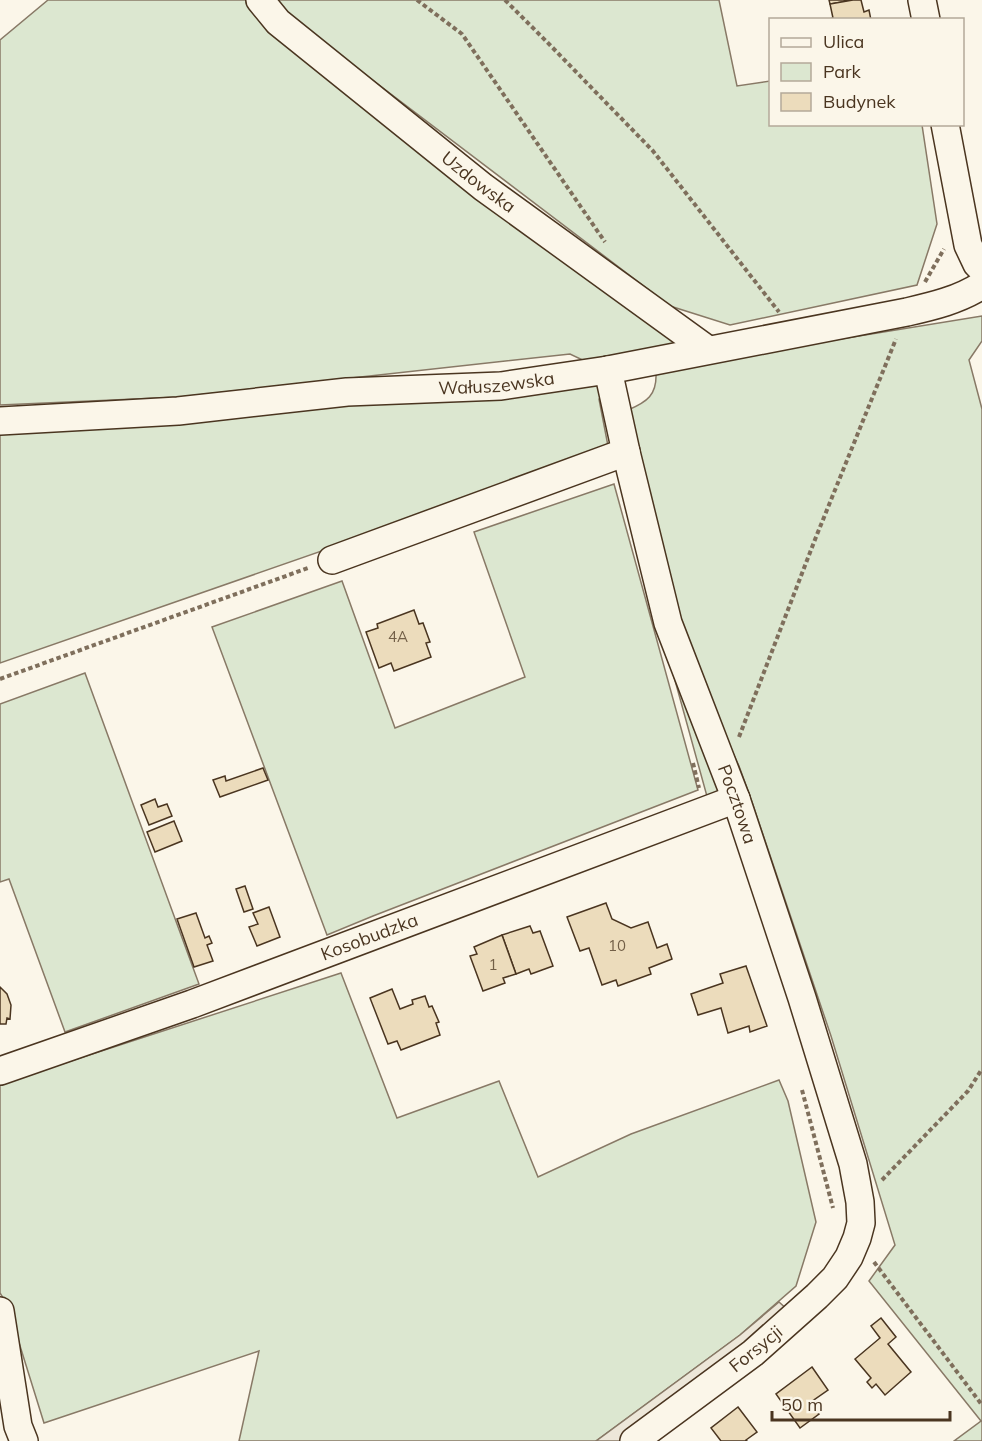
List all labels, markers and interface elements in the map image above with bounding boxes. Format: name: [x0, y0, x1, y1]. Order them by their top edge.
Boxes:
legend: [769, 18, 964, 126]
text: Ulica: [823, 30, 864, 53]
text: Park: [823, 60, 862, 83]
text: Budynek: [823, 90, 896, 113]
street label: Uzdowska: [437, 146, 520, 218]
street label: Wałuszewska: [438, 366, 556, 399]
house number: 4A: [388, 627, 408, 646]
street label: Pocztowa: [713, 761, 762, 847]
street label: Kosobudzka: [317, 908, 421, 965]
house number: 10: [608, 936, 626, 955]
house number: 1: [488, 955, 498, 974]
street label: Forsycji: [724, 1320, 787, 1377]
scale bar: [772, 1384, 950, 1422]
text: 50 m: [781, 1393, 823, 1416]

